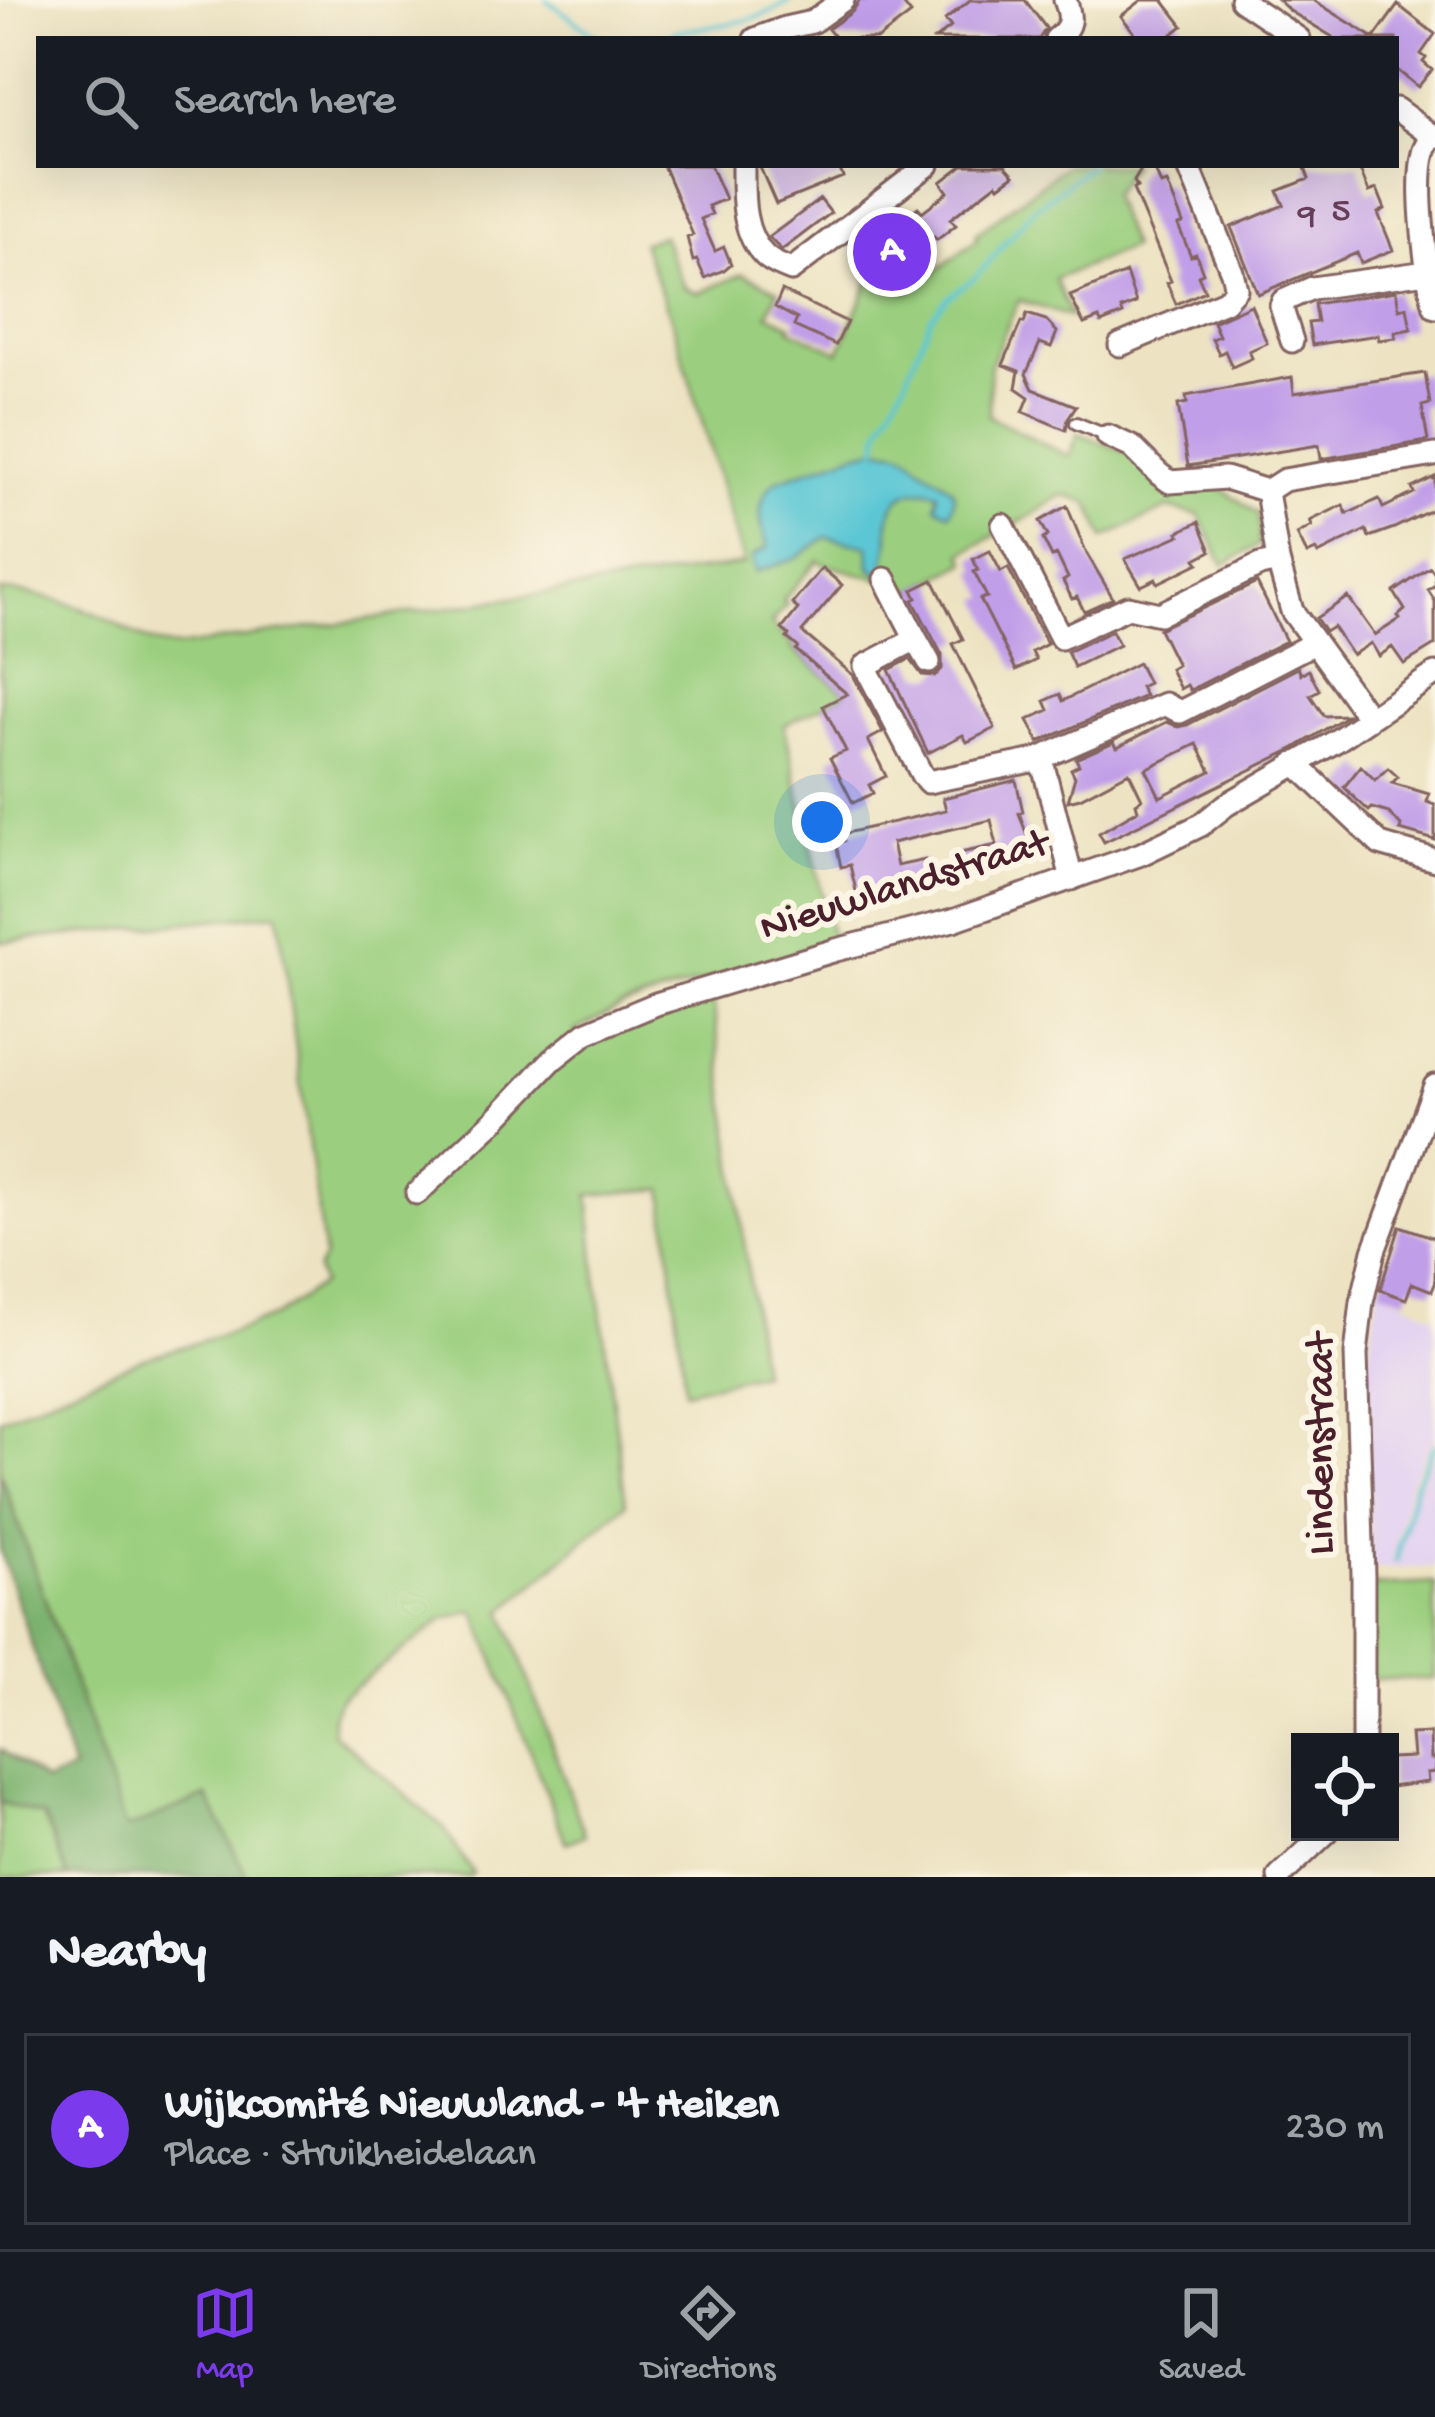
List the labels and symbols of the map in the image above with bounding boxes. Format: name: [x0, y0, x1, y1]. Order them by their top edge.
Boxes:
house number: 5: [1332, 191, 1350, 234]
house number: 9: [1297, 196, 1316, 239]
pin: A: [853, 207, 931, 297]
your location: [792, 792, 852, 852]
street label: Nieuwlandstraat: [755, 820, 1059, 955]
street label: Lindenstraat: [1299, 1329, 1348, 1555]

